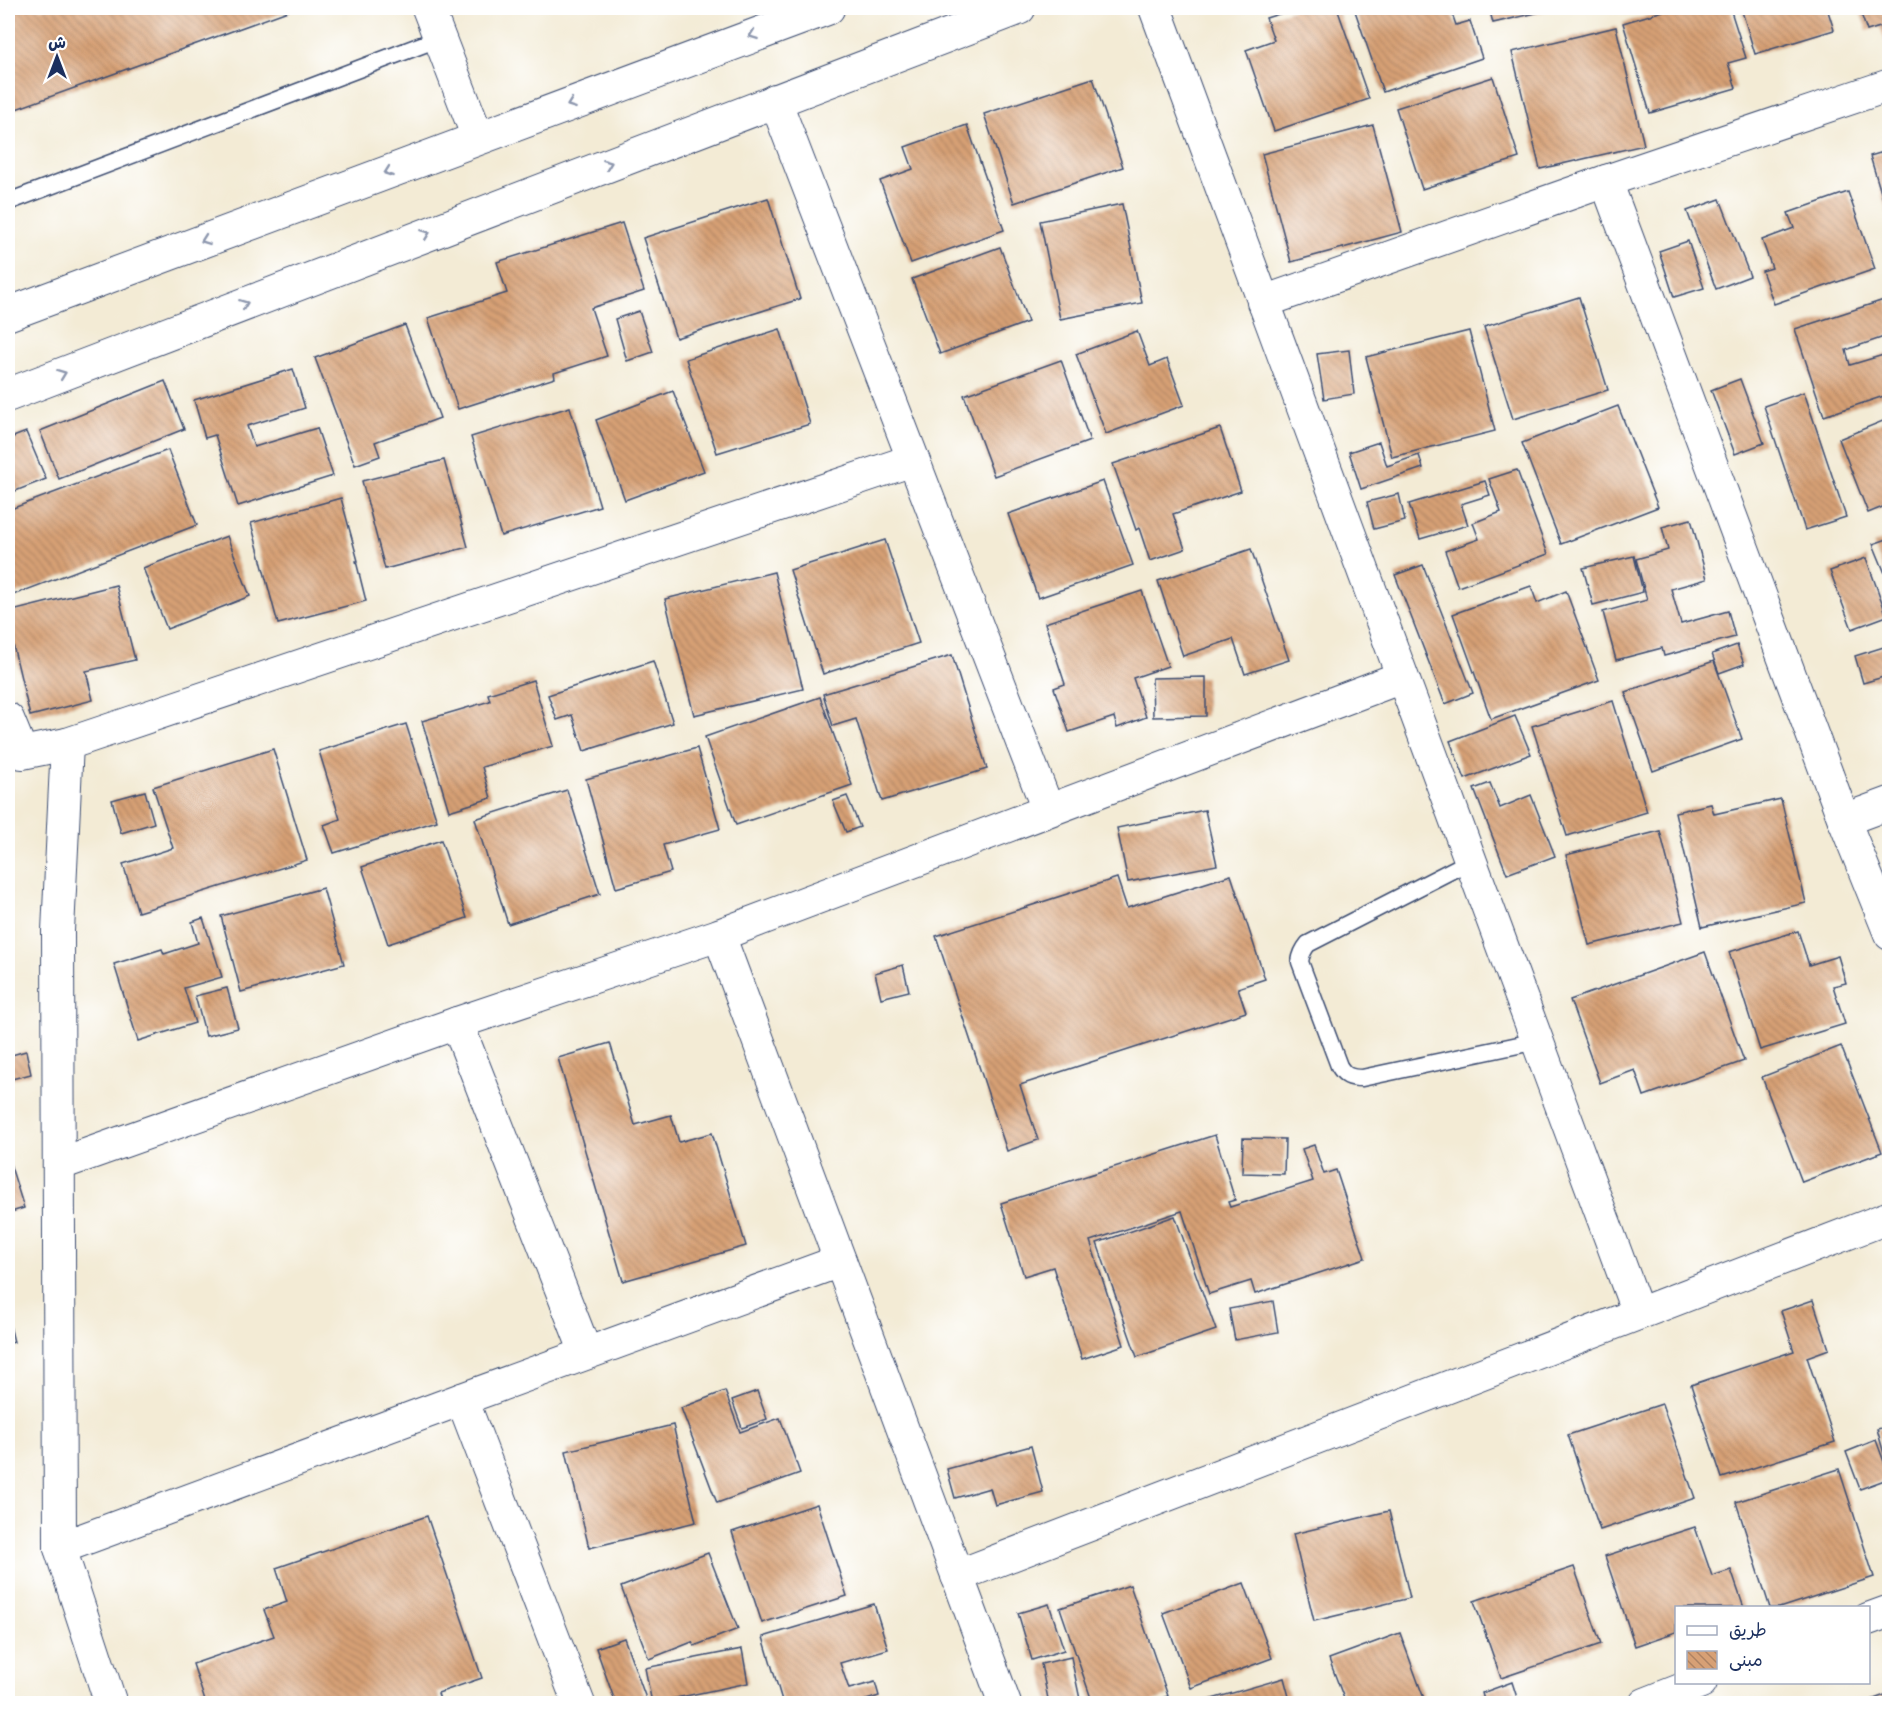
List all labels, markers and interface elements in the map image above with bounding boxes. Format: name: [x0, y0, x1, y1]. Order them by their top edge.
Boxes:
north arrow: [27, 27, 87, 87]
one-way arrow: [748, 28, 759, 41]
text: ش: [48, 33, 66, 54]
one-way arrow: [566, 96, 576, 109]
one-way arrow: [602, 159, 613, 172]
one-way arrow: [383, 164, 394, 177]
one-way arrow: [420, 229, 431, 241]
one-way arrow: [200, 233, 211, 245]
one-way arrow: [238, 299, 249, 311]
one-way arrow: [56, 369, 67, 381]
legend: [1675, 1606, 1870, 1684]
text: طريق: [1729, 1619, 1767, 1643]
text: مبنى: [1729, 1649, 1763, 1673]

